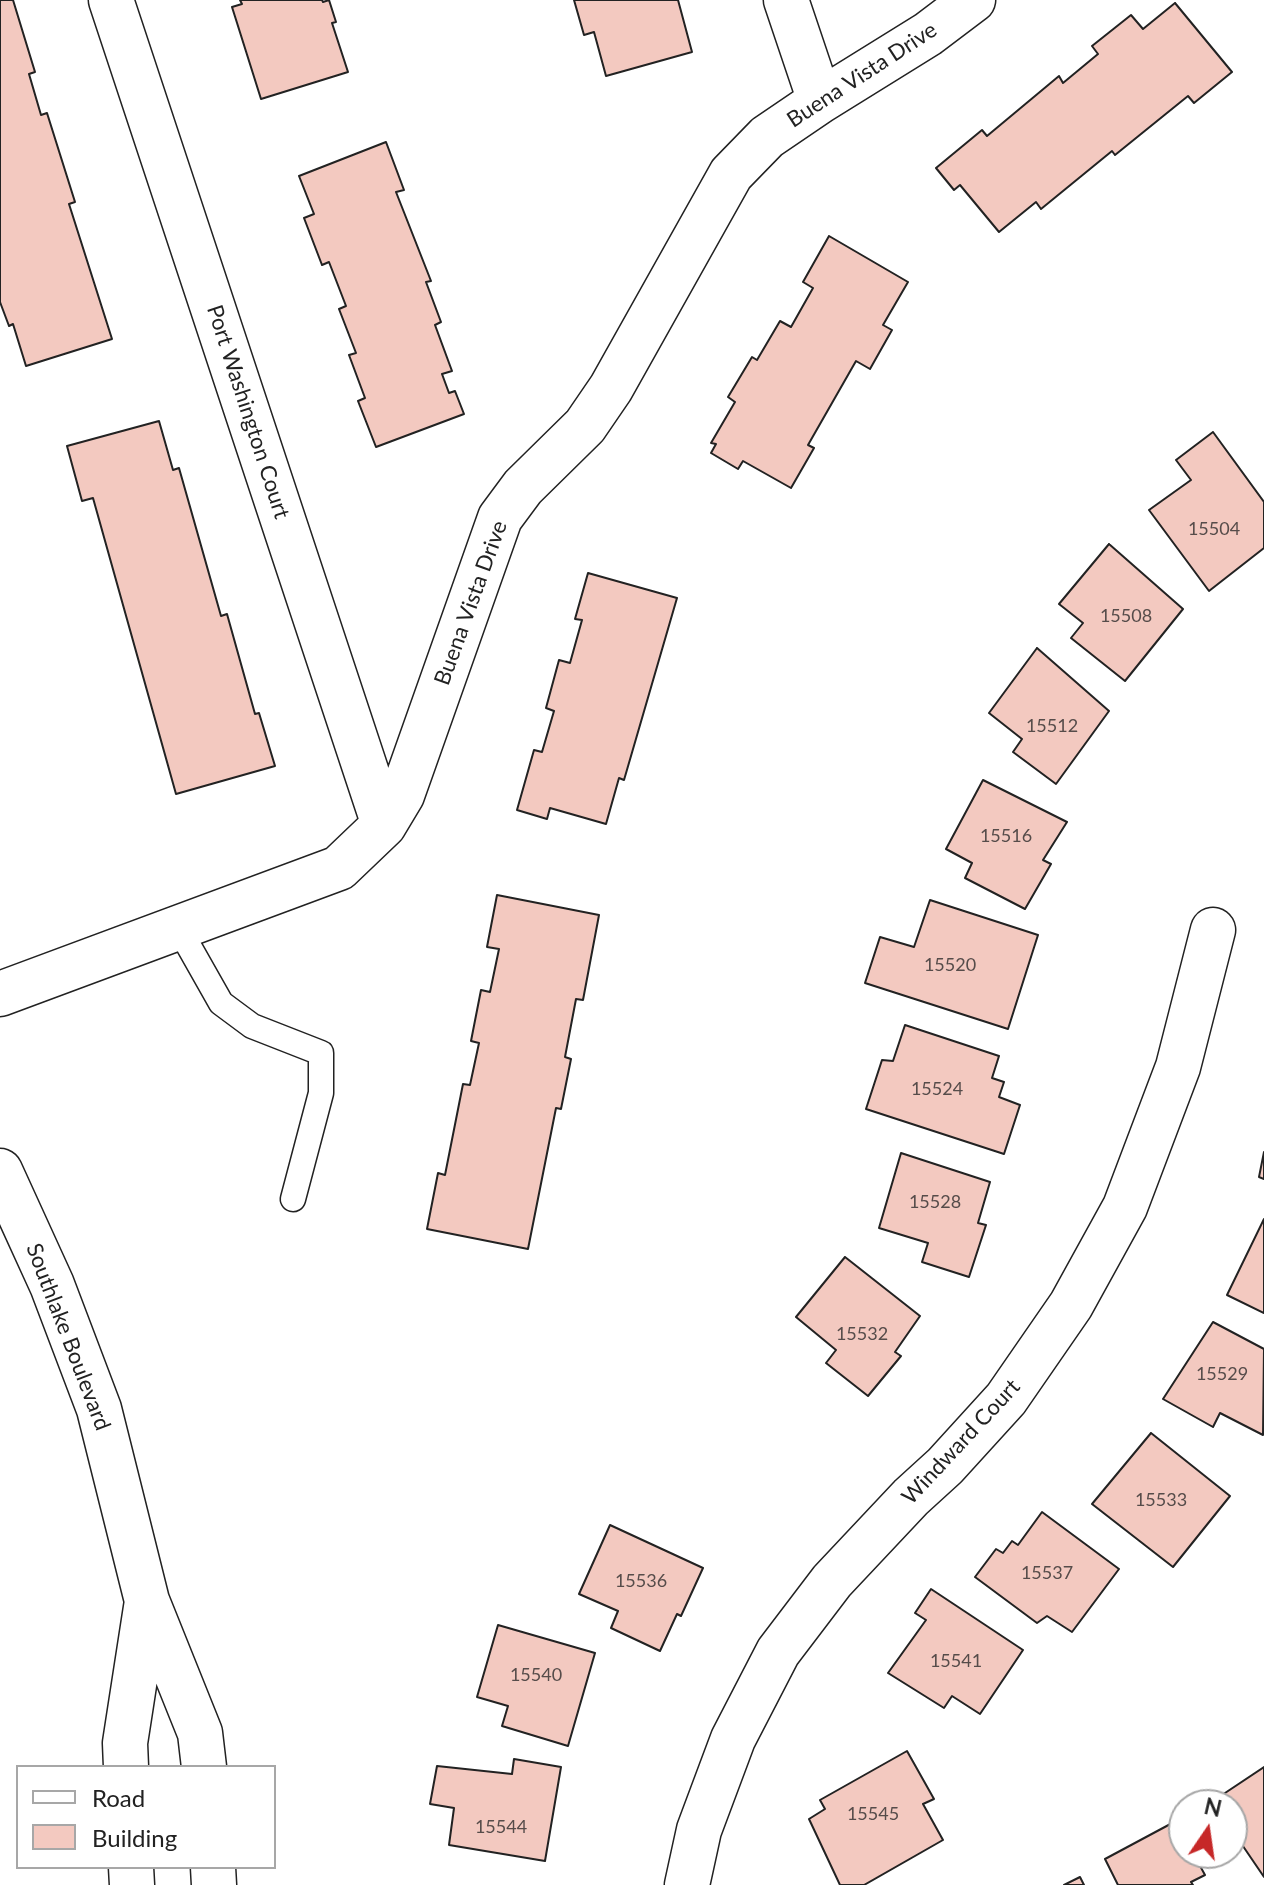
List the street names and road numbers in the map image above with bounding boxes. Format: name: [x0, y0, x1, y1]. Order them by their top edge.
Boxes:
street label: Buena Vista Drive: [782, 17, 942, 133]
street label: Port Washington Court: [201, 302, 295, 522]
street label: Buena Vista Drive: [429, 517, 513, 689]
street label: Southlake Boulevard: [20, 1240, 116, 1434]
street label: Windward Court: [896, 1374, 1026, 1510]

